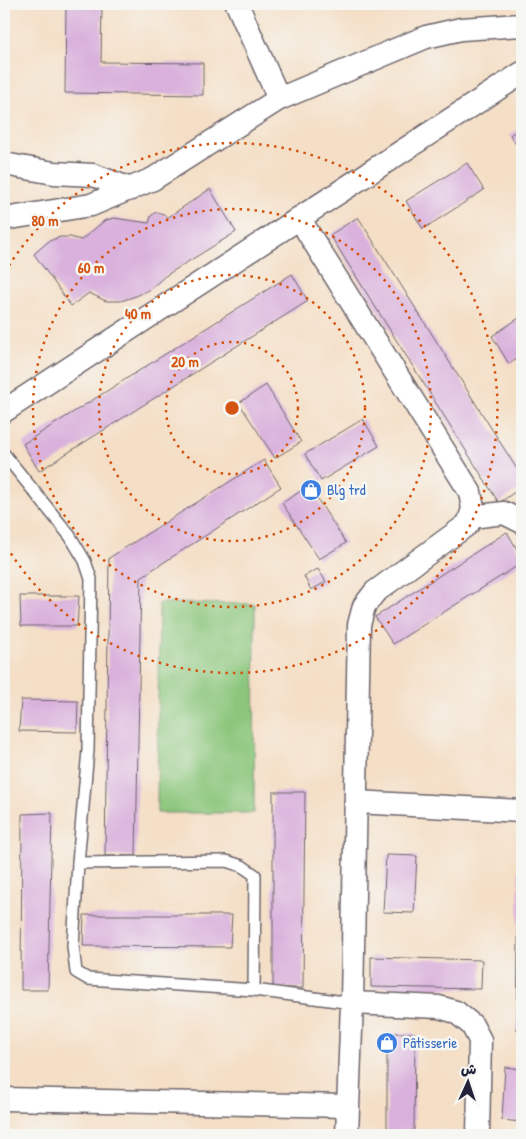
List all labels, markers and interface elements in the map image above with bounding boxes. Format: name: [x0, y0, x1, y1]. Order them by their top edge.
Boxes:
text: 80 m: [32, 210, 58, 231]
text: 60 m: [78, 257, 104, 278]
text: 40 m: [125, 303, 151, 324]
text: 20 m: [171, 351, 199, 372]
centre of rings: [223, 399, 241, 417]
shop icon: Blg trd: [299, 478, 323, 502]
place label: Blg trd: [327, 479, 366, 500]
shop icon: Pâtisserie: [375, 1031, 399, 1055]
place label: Pâtisserie: [403, 1032, 457, 1053]
north arrow: [444, 1056, 494, 1106]
text: ش: [461, 1059, 477, 1078]

